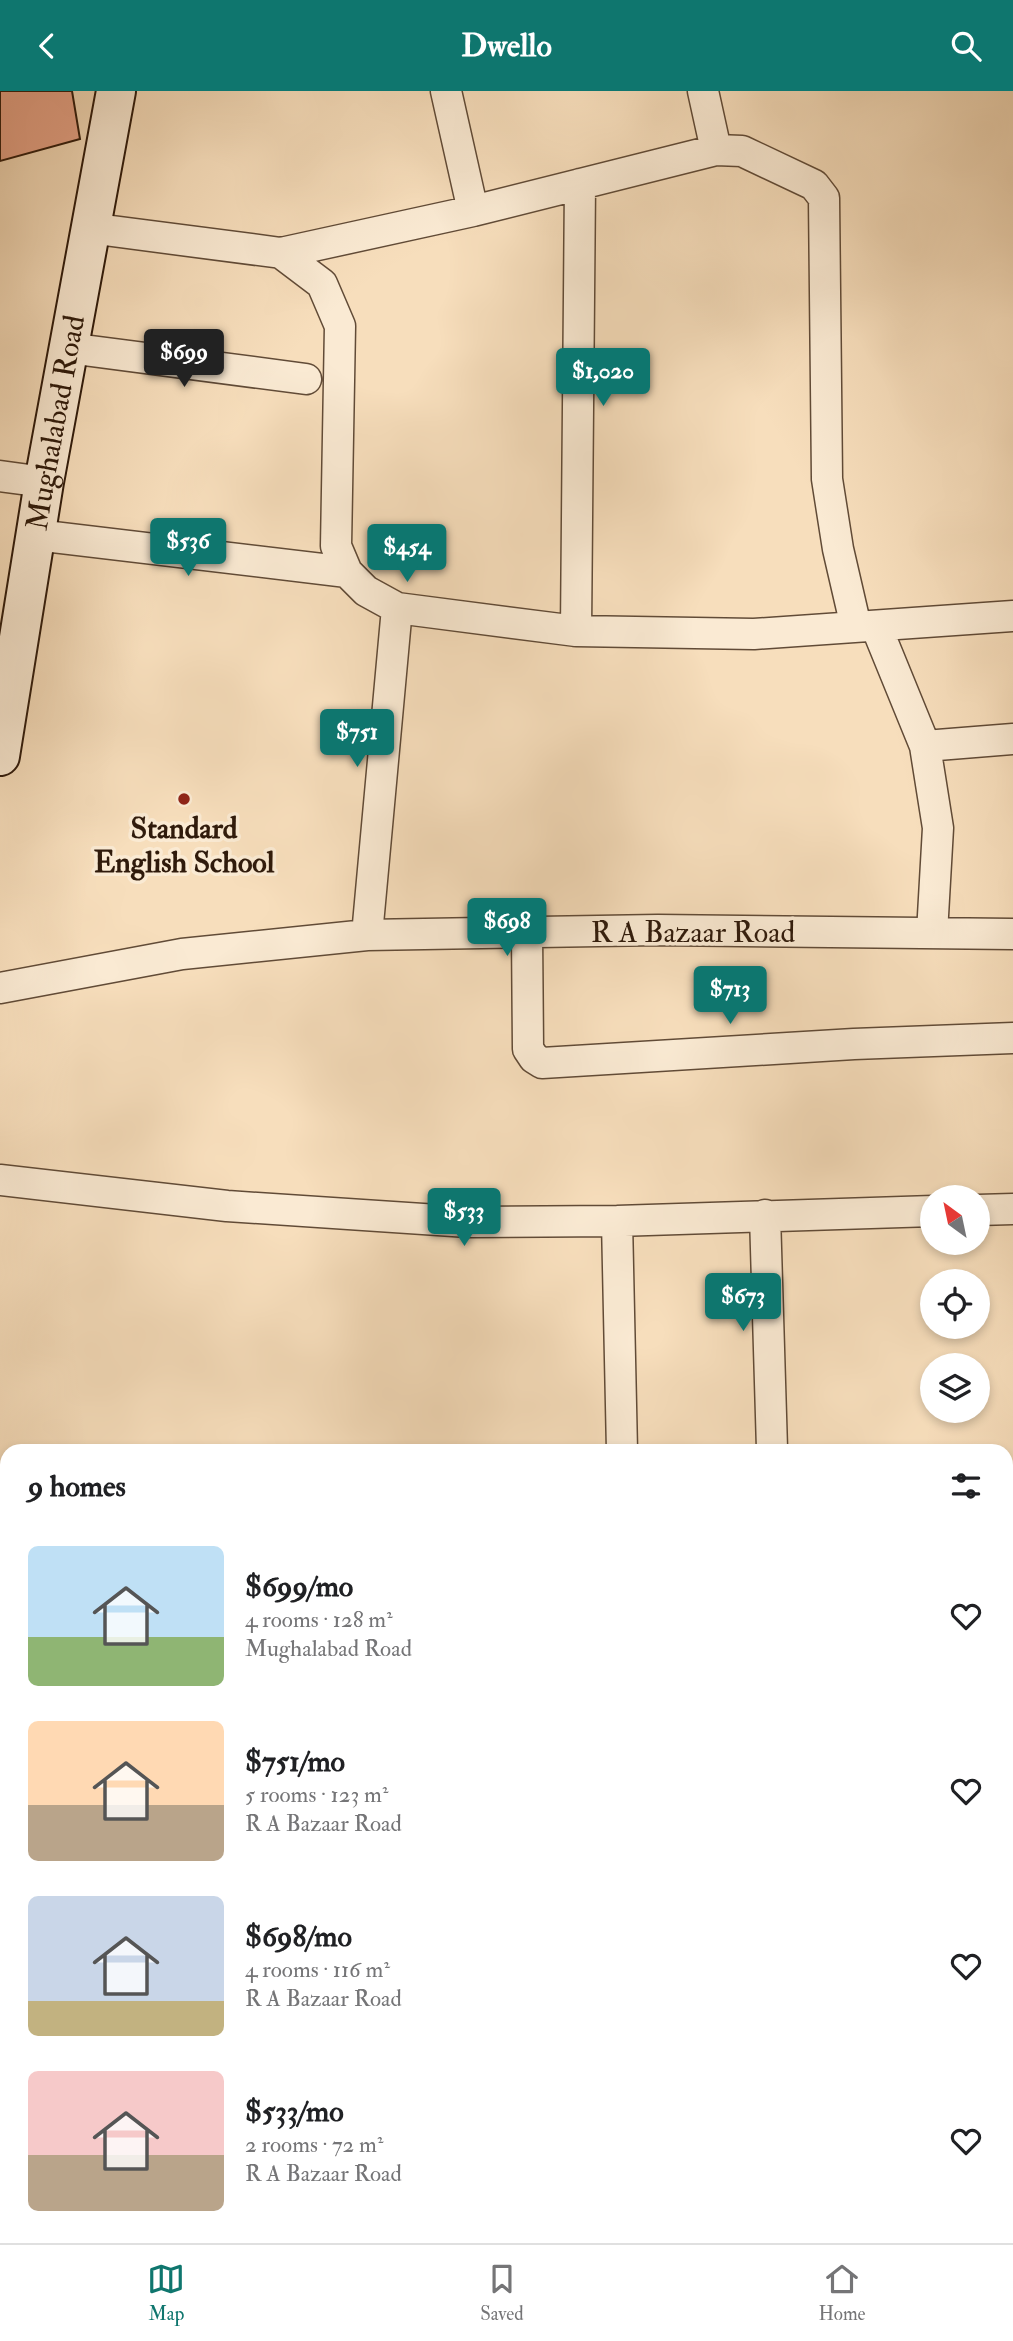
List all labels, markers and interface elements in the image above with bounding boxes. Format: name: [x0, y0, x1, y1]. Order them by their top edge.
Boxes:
text: Dwello: [461, 26, 552, 66]
icon: back: [28, 27, 66, 65]
icon: search: [947, 27, 985, 65]
street label: Mughalabad Road: [19, 312, 93, 533]
pin: $699: [143, 329, 225, 389]
text: $699: [160, 337, 208, 366]
pin: $1,020: [546, 349, 660, 408]
text: $1,020: [572, 356, 634, 385]
pin: $536: [147, 519, 229, 578]
pin: $454: [366, 525, 448, 584]
text: $536: [166, 526, 210, 555]
text: $454: [383, 532, 431, 561]
pin: $751: [316, 709, 398, 769]
text: $751: [336, 717, 378, 746]
marker: Standard English School: [176, 791, 192, 807]
place label: Standard English School: [94, 810, 275, 881]
pin: $698: [466, 899, 548, 958]
text: $698: [483, 906, 531, 935]
street label: R A Bazaar Road: [591, 914, 795, 951]
pin: $713: [689, 967, 771, 1026]
text: $713: [710, 974, 750, 1003]
north arrow: [920, 1185, 990, 1255]
map controls: [920, 1185, 990, 1423]
pin: $533: [423, 1189, 505, 1248]
text: $533: [444, 1196, 484, 1225]
button: locate: [920, 1269, 990, 1339]
pin: $673: [702, 1273, 784, 1333]
text: $673: [721, 1281, 765, 1310]
button: layers: [920, 1353, 990, 1423]
icon: filters: [947, 1467, 985, 1505]
text: 9 homes: [28, 1468, 126, 1505]
text: $699/mo: [245, 1568, 353, 1605]
icon: home: [84, 1574, 168, 1658]
icon: heart: [947, 1597, 985, 1635]
text: 4 rooms · 128 m²: [245, 1605, 393, 1634]
text: Mughalabad Road: [245, 1634, 412, 1663]
text: $751/mo: [245, 1743, 345, 1780]
icon: home: [84, 1749, 168, 1833]
icon: heart: [947, 1772, 985, 1810]
text: 5 rooms · 123 m²: [245, 1780, 388, 1809]
text: R A Bazaar Road: [245, 1809, 402, 1838]
text: $698/mo: [245, 1918, 352, 1955]
icon: home: [84, 1924, 168, 2008]
icon: heart: [947, 1947, 985, 1985]
text: 4 rooms · 116 m²: [245, 1955, 390, 1984]
text: R A Bazaar Road: [245, 1984, 402, 2013]
text: $533/mo: [245, 2093, 344, 2130]
icon: home: [84, 2099, 168, 2183]
icon: heart: [947, 2122, 985, 2160]
text: 2 rooms · 72 m²: [245, 2130, 383, 2159]
text: R A Bazaar Road: [245, 2159, 402, 2188]
tab: Map: [147, 2260, 185, 2326]
tab: Saved: [480, 2260, 524, 2326]
tab: Home: [818, 2260, 866, 2326]

